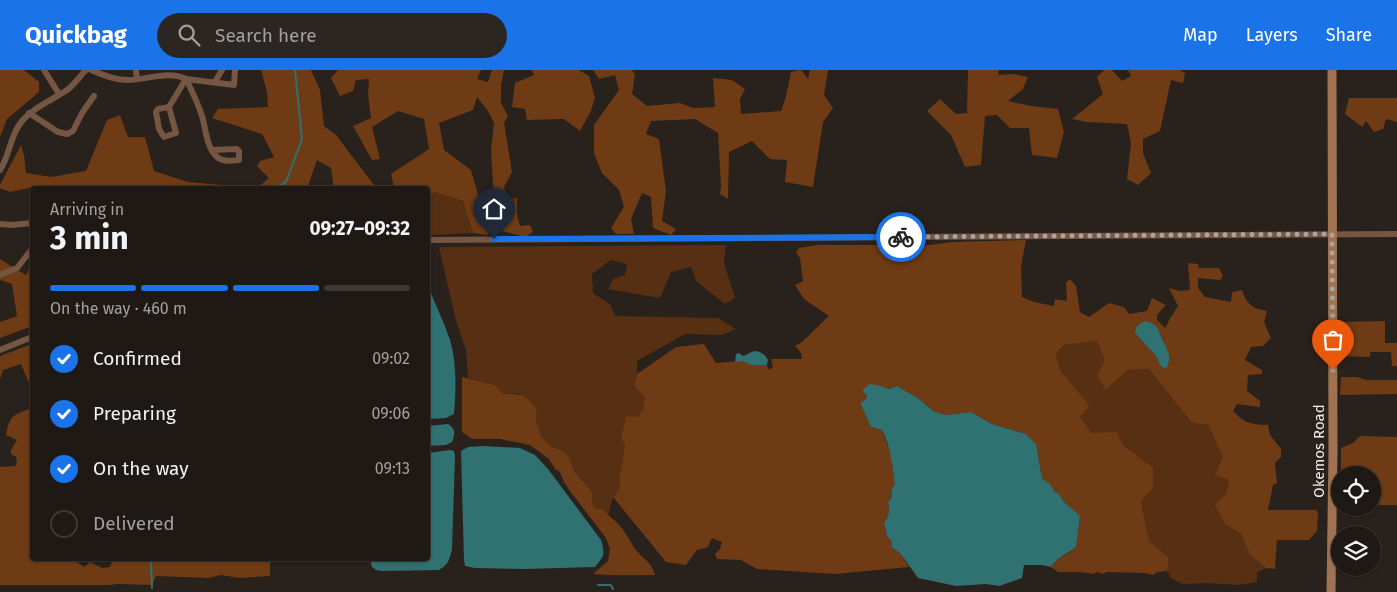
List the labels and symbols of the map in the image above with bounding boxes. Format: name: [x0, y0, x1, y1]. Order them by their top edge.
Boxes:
pin: [473, 188, 515, 239]
courier: [876, 212, 926, 262]
pin: [1312, 319, 1354, 370]
street label: Okemos Road: [1310, 404, 1328, 498]

